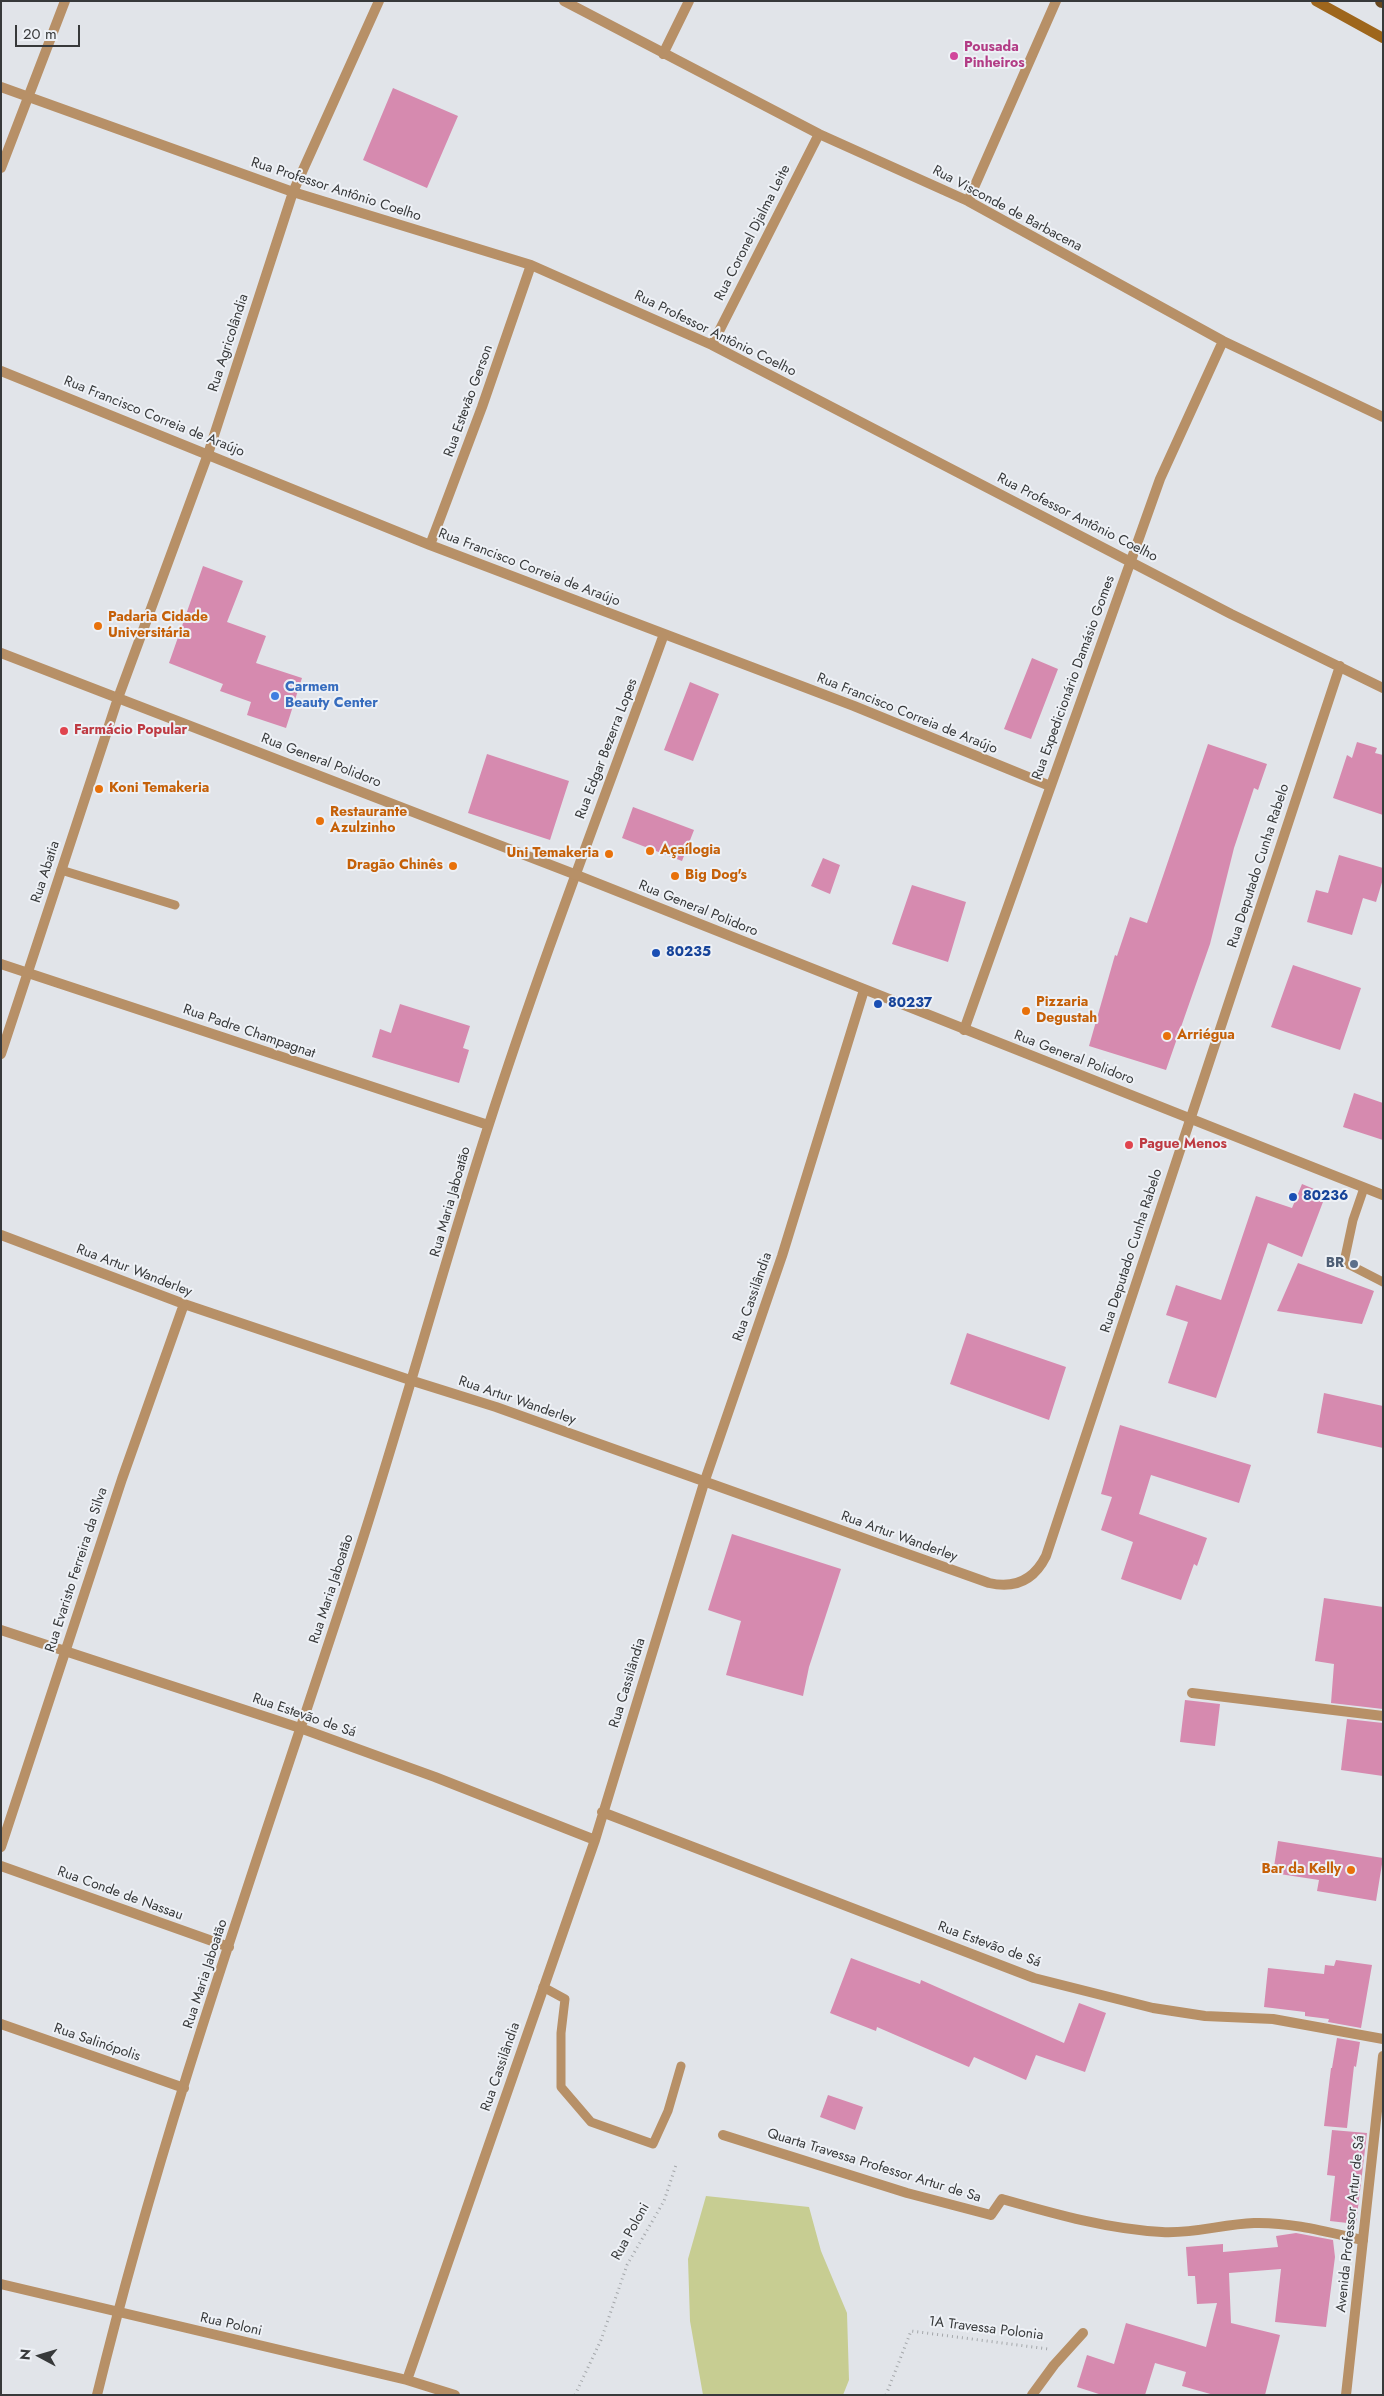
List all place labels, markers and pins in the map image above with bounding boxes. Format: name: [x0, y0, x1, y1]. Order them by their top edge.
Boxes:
place label: Pousada Pinheiros: [964, 40, 1025, 72]
marker: Pousada Pinheiros: [948, 50, 960, 62]
place label: Padaria Cidade Universitária: [108, 610, 208, 642]
marker: Padaria Cidade Universitária: [92, 620, 104, 632]
place label: Carmem Beauty Center: [285, 680, 378, 712]
marker: Carmem Beauty Center: [269, 690, 281, 702]
place label: Farmácio Popular: [74, 723, 187, 739]
marker: Farmácio Popular: [58, 725, 70, 737]
place label: Koni Temakeria: [109, 781, 209, 797]
marker: Koni Temakeria: [93, 783, 105, 795]
place label: Restaurante Azulzinho: [330, 805, 407, 838]
marker: Restaurante Azulzinho: [314, 815, 326, 827]
place label: Açaílogia: [660, 843, 721, 859]
marker: Açaílogia: [644, 845, 656, 857]
place label: Uni Temakeria: [507, 846, 599, 862]
marker: Uni Temakeria: [603, 848, 615, 860]
place label: Dragão Chinês: [347, 858, 443, 874]
marker: Dragão Chinês: [447, 860, 459, 872]
place label: Big Dog's: [685, 868, 747, 884]
marker: Big Dog's: [669, 870, 681, 882]
place label: 80235: [666, 945, 711, 961]
marker: 80235: [650, 947, 662, 959]
place label: Pizzaria Degustah: [1036, 995, 1097, 1028]
place label: 80237: [888, 996, 932, 1012]
marker: 80237: [872, 998, 884, 1010]
marker: Pizzaria Degustah: [1020, 1005, 1032, 1017]
place label: Arriégua: [1177, 1028, 1235, 1044]
marker: Arriégua: [1161, 1030, 1173, 1042]
place label: Pague Menos: [1139, 1137, 1227, 1153]
marker: Pague Menos: [1123, 1139, 1135, 1151]
place label: 80236: [1303, 1189, 1348, 1205]
marker: 80236: [1287, 1191, 1299, 1203]
place label: BR: [1326, 1256, 1344, 1272]
marker: BR: [1348, 1258, 1360, 1270]
place label: Bar da Kelly: [1262, 1862, 1341, 1878]
marker: Bar da Kelly: [1345, 1864, 1357, 1876]

